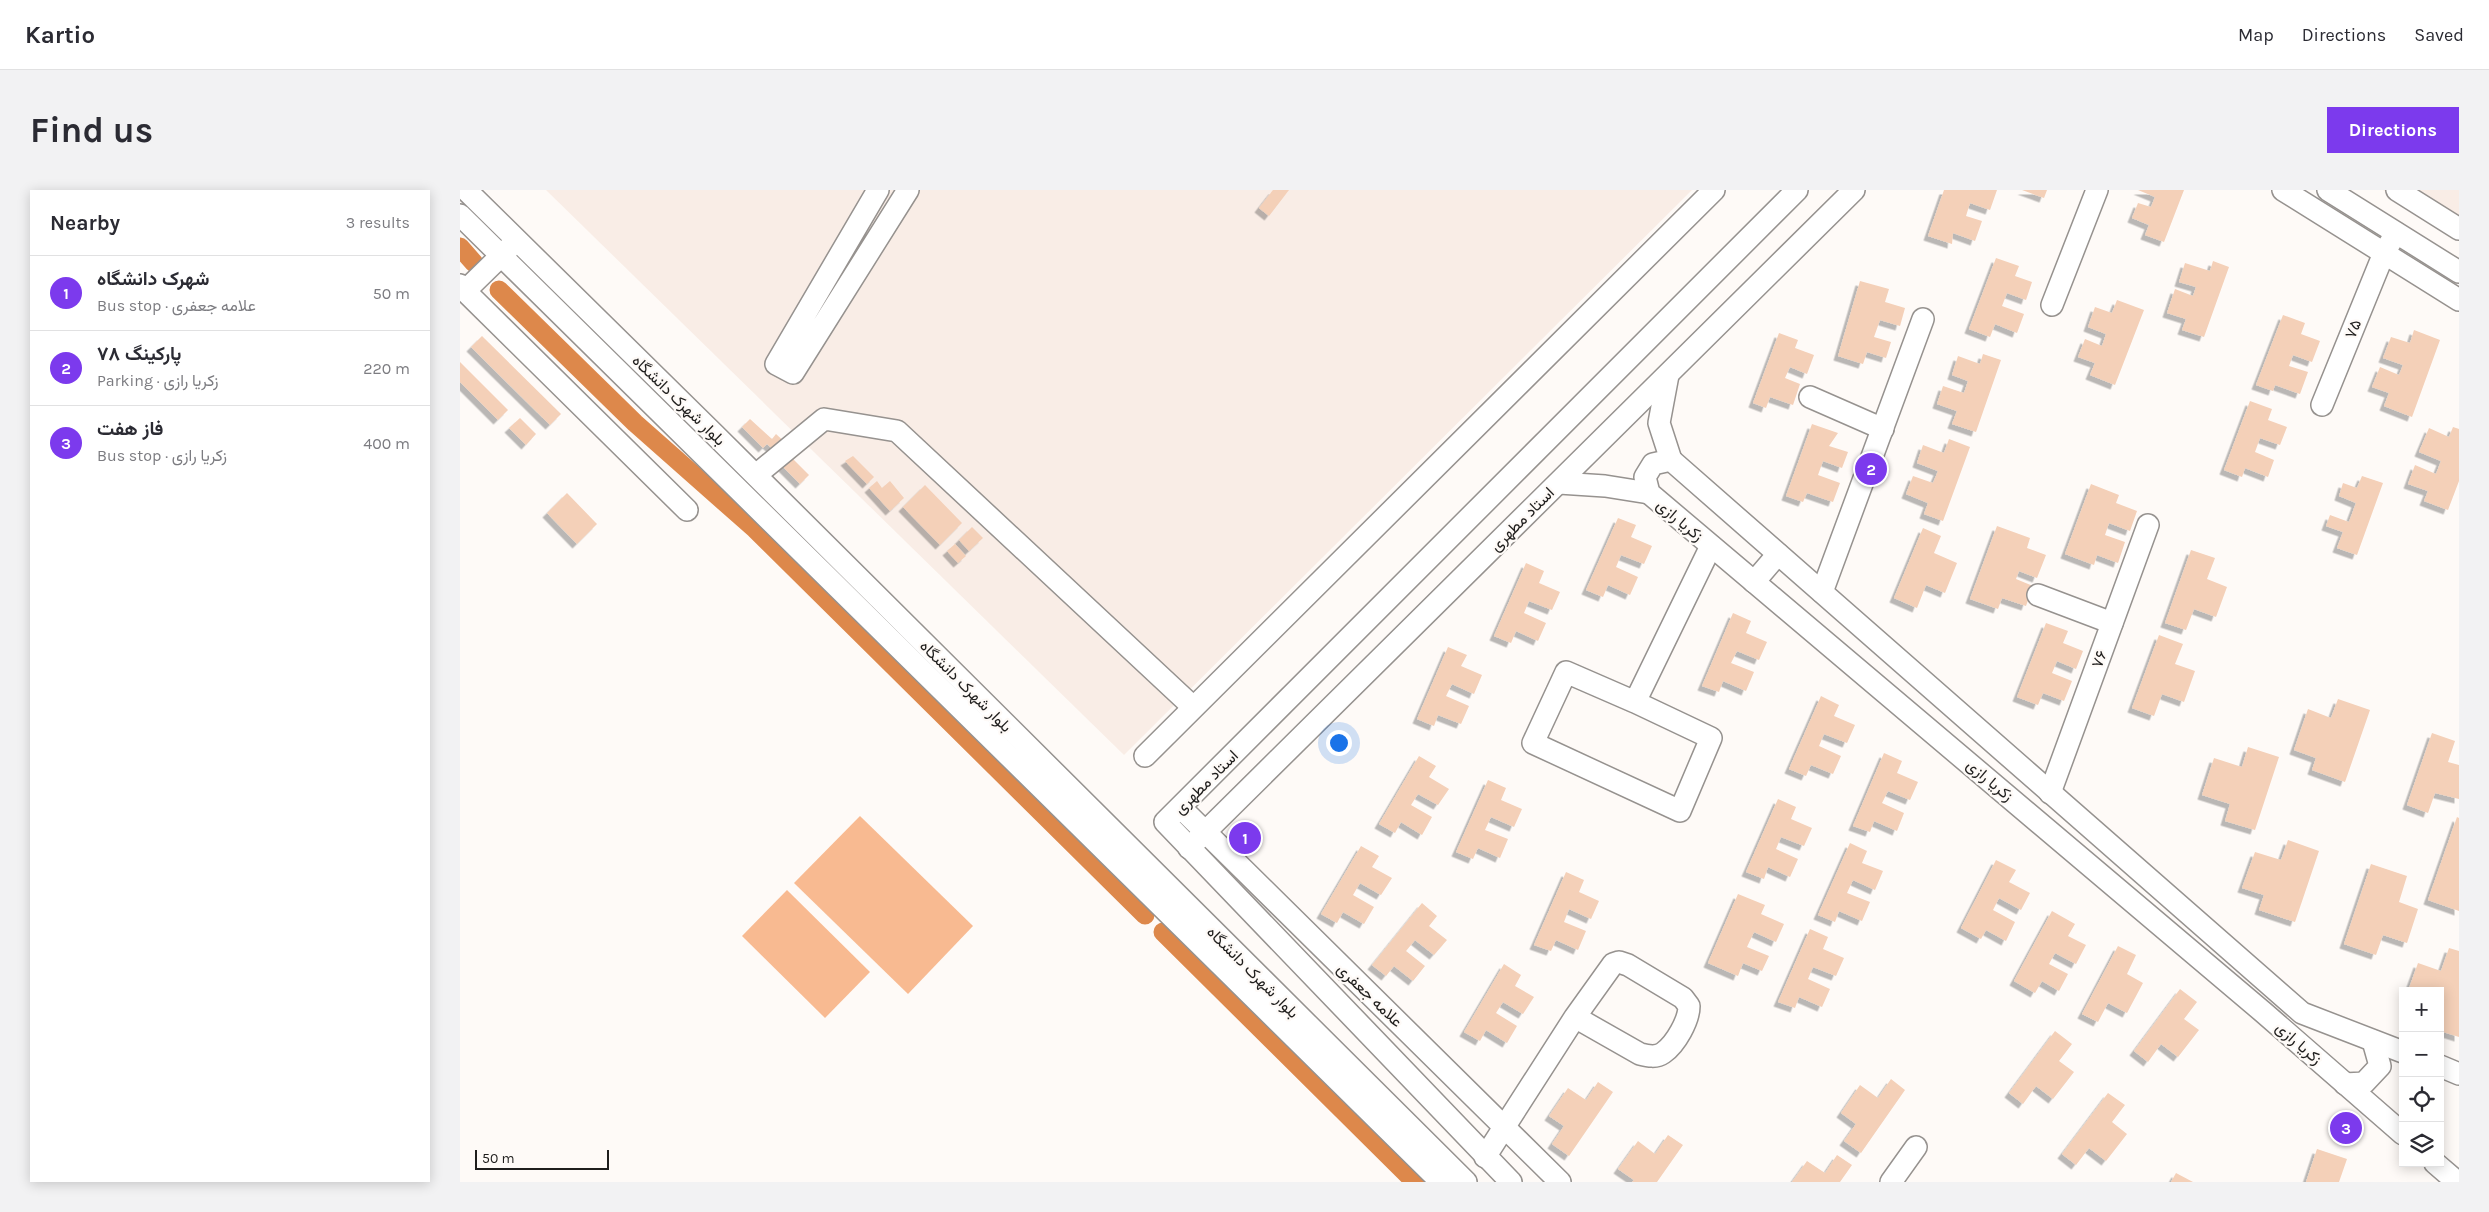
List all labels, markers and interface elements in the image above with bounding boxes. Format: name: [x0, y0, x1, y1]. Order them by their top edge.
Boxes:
text: Kartio: [25, 21, 95, 49]
text: Map: [2238, 24, 2274, 46]
text: Directions: [2302, 24, 2386, 46]
text: Saved: [2414, 24, 2464, 46]
button: Directions: [2327, 107, 2459, 153]
text: Find us: [30, 110, 153, 151]
text: Nearby: [50, 211, 120, 235]
text: 3 results: [346, 213, 410, 232]
text: شهرک دانشگاه: [97, 268, 209, 290]
text: 1: [63, 284, 69, 303]
text: 50 m: [373, 284, 410, 303]
text: Bus stop · علامه جعفری: [97, 296, 256, 315]
street label: ۷۵: [2341, 317, 2365, 341]
text: پارکینگ ۷۸: [97, 343, 181, 365]
street label: بلوار شهرک دانشگاه: [628, 351, 730, 450]
text: 2: [61, 359, 71, 378]
text: 220 m: [363, 359, 410, 378]
text: Parking · زکریا رازی: [97, 371, 219, 390]
text: فاز هفت: [97, 418, 163, 440]
text: 3: [61, 434, 71, 453]
text: 400 m: [363, 434, 410, 453]
text: Bus stop · زکریا رازی: [97, 446, 227, 465]
pin: 2: [1855, 450, 1887, 488]
street label: استاد مطهری: [1486, 483, 1559, 556]
street label: زکریا رازی: [1652, 495, 1707, 546]
street label: بلوار شهرک دانشگاه: [915, 636, 1016, 737]
street label: ۷۶: [2087, 647, 2111, 670]
your location: [1326, 730, 1352, 756]
street label: استاد مطهری: [1170, 746, 1243, 819]
street label: زکریا رازی: [1962, 755, 2017, 806]
pin: 1: [1229, 819, 1261, 857]
street label: بلوار شهرک دانشگاه: [1202, 922, 1303, 1023]
street label: علامه جعفری: [1333, 959, 1407, 1032]
map controls: [2399, 987, 2444, 1167]
button: +: [2399, 987, 2444, 1032]
street label: زکریا رازی: [2271, 1018, 2326, 1069]
button: −: [2399, 1032, 2444, 1077]
button: locate: [2399, 1077, 2444, 1122]
pin: 3: [2330, 1109, 2362, 1147]
button: layers: [2399, 1122, 2444, 1167]
scale bar: [475, 1147, 609, 1170]
text: 50 m: [482, 1150, 515, 1167]

